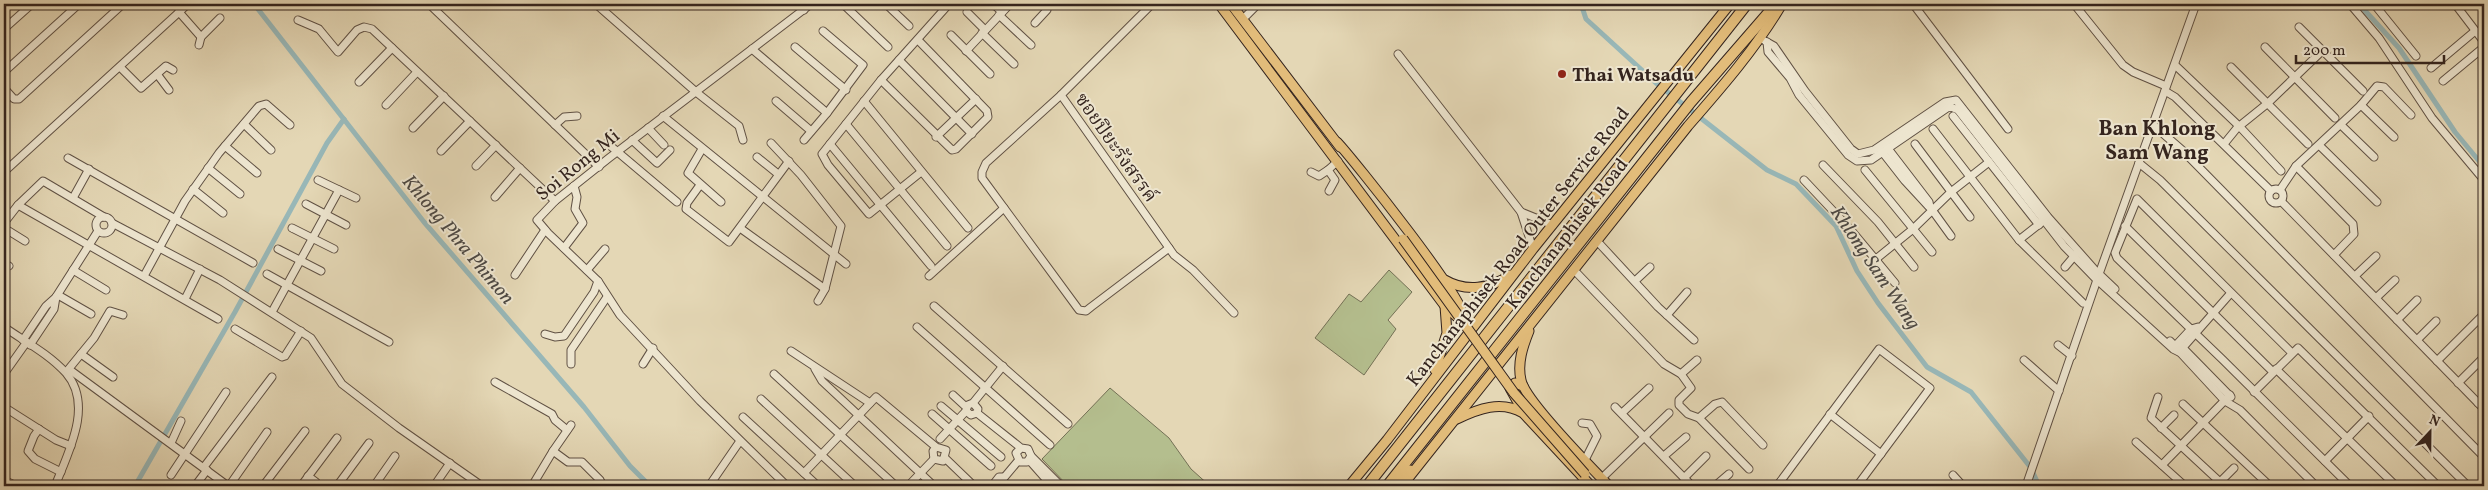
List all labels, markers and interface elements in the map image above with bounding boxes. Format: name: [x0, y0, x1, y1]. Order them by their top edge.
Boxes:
scale bar: [2296, 32, 2443, 64]
text: 200 m: [2303, 41, 2346, 62]
place label: Thai Watsadu: [1572, 63, 1694, 89]
marker: Thai Watsadu: [1556, 68, 1568, 80]
street label: ซอยปิยะรังสรรค์: [1068, 88, 1163, 208]
street label: Kanchanaphisek Road Outer Service Road: [1401, 102, 1636, 392]
district label: Ban Khlong Sam Wang: [2099, 115, 2215, 168]
street label: Soi Rong Mi: [531, 123, 626, 207]
street label: Kanchanaphisek Road: [1500, 153, 1635, 315]
water label: Khlong Phra Phimon: [395, 169, 520, 311]
water label: Khlong Sam Wang: [1822, 201, 1926, 336]
north arrow: [2406, 408, 2456, 458]
text: N: [2426, 411, 2443, 432]

